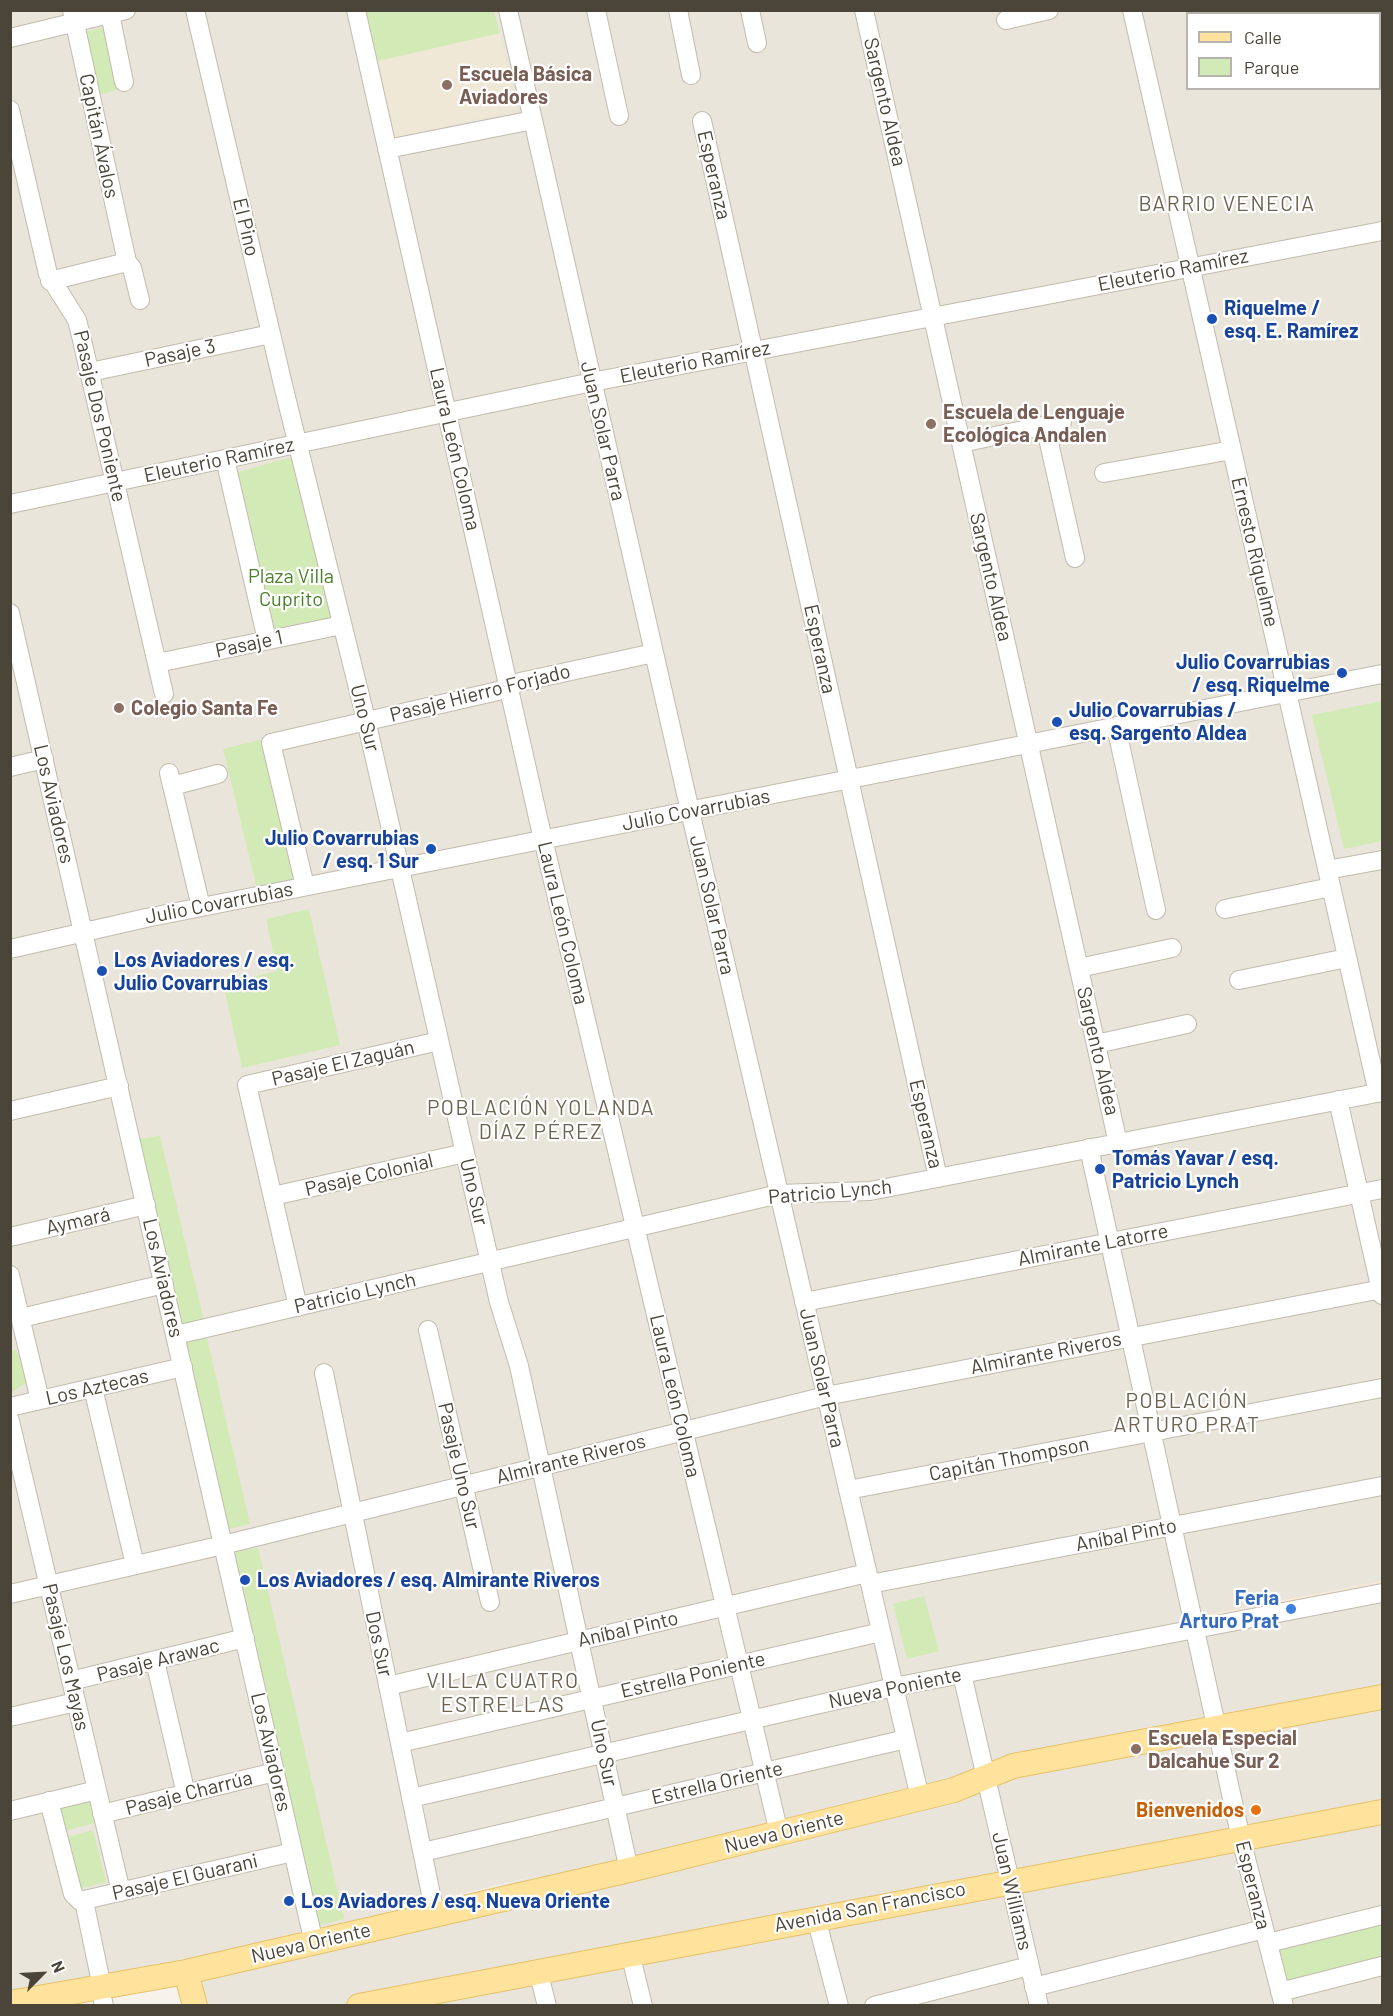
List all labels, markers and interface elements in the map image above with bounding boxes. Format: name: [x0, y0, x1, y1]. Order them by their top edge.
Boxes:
legend: [1186, 12, 1381, 90]
text: Calle: [1244, 26, 1282, 48]
street label: Sargento Aldea: [859, 35, 911, 169]
text: Parque: [1244, 56, 1299, 78]
place label: Escuela Básica Aviadores: [459, 62, 592, 109]
street label: Capitán Ávalos: [74, 71, 124, 201]
marker: Escuela Básica Aviadores: [440, 78, 454, 92]
street label: Esperanza: [692, 128, 736, 222]
district label: BARRIO VENECIA: [1138, 191, 1316, 217]
street label: El Pino: [228, 195, 264, 259]
street label: Eleuterio Ramírez: [1096, 244, 1250, 296]
place label: Riquelme / esq. E. Ramírez: [1224, 296, 1358, 343]
marker: Riquelme / esq. E. Ramírez: [1205, 312, 1219, 326]
street label: Pasaje Dos Poniente: [69, 328, 131, 504]
street label: Pasaje 3: [142, 334, 218, 372]
street label: Eleuterio Ramírez: [618, 336, 772, 388]
street label: Juan Solar Parra: [575, 359, 631, 503]
street label: Laura León Coloma: [425, 365, 485, 533]
place label: Escuela de Lenguaje Ecológica Andalen: [943, 400, 1125, 447]
marker: Escuela de Lenguaje Ecológica Andalen: [924, 417, 938, 431]
street label: Eleuterio Ramírez: [142, 432, 296, 488]
street label: Ernesto Riquelme: [1226, 475, 1284, 629]
street label: Sargento Aldea: [965, 510, 1017, 644]
park label: Plaza Villa Cuprito: [248, 564, 334, 611]
street label: Esperanza: [799, 602, 841, 696]
street label: Pasaje 1: [213, 625, 285, 663]
place label: Julio Covarrubias / esq. Riquelme: [1176, 650, 1330, 697]
street label: Pasaje Hierro Forjado: [387, 659, 573, 727]
marker: Julio Covarrubias / esq. Riquelme: [1335, 666, 1349, 680]
street label: Uno Sur: [345, 682, 385, 754]
place label: Colegio Santa Fe: [131, 696, 278, 720]
place label: Julio Covarrubias / esq. Sargento Aldea: [1069, 698, 1247, 745]
marker: Colegio Santa Fe: [112, 701, 126, 715]
marker: Julio Covarrubias / esq. Sargento Aldea: [1050, 715, 1064, 729]
street label: Los Aviadores: [29, 742, 79, 866]
street label: Julio Covarrubias: [620, 784, 772, 836]
place label: Julio Covarrubias / esq. 1 Sur: [265, 826, 419, 873]
street label: Juan Solar Parra: [684, 833, 740, 977]
street label: Laura León Coloma: [533, 839, 593, 1007]
marker: Julio Covarrubias / esq. 1 Sur: [424, 842, 438, 856]
street label: Julio Covarrubias: [143, 877, 295, 929]
place label: Los Aviadores / esq. Julio Covarrubias: [114, 948, 295, 995]
marker: Los Aviadores / esq. Julio Covarrubias: [95, 964, 109, 978]
street label: Sargento Aldea: [1072, 984, 1124, 1118]
street label: Pasaje El Zaguán: [269, 1035, 417, 1091]
street label: Esperanza: [904, 1077, 948, 1171]
district label: POBLACIÓN YOLANDA DÍAZ PÉREZ: [427, 1095, 655, 1145]
place label: Tomás Yavar / esq. Patricio Lynch: [1112, 1146, 1279, 1193]
street label: Pasaje Colonial: [303, 1149, 435, 1201]
street label: Uno Sur: [455, 1156, 493, 1228]
marker: Tomás Yavar / esq. Patricio Lynch: [1093, 1162, 1107, 1176]
street label: Patricio Lynch: [767, 1175, 893, 1209]
street label: Aymará: [44, 1202, 112, 1240]
street label: Los Aviadores: [138, 1216, 188, 1340]
street label: Almirante Latorre: [1016, 1219, 1170, 1271]
street label: Patricio Lynch: [292, 1267, 418, 1319]
street label: Juan Solar Parra: [794, 1306, 850, 1450]
street label: Laura León Coloma: [645, 1312, 705, 1480]
street label: Almirante Riveros: [969, 1327, 1123, 1379]
street label: Los Aztecas: [43, 1364, 151, 1410]
district label: POBLACIÓN ARTURO PRAT: [1113, 1388, 1261, 1438]
street label: Pasaje Uno Sur: [433, 1400, 485, 1532]
street label: Almirante Riveros: [494, 1429, 648, 1489]
street label: Capitán Thompson: [927, 1432, 1091, 1486]
street label: Aníbal Pinto: [1073, 1513, 1179, 1557]
place label: Los Aviadores / esq. Almirante Riveros: [257, 1568, 600, 1592]
marker: Los Aviadores / esq. Almirante Riveros: [238, 1573, 252, 1587]
street label: Pasaje Los Mayas: [37, 1581, 95, 1733]
place label: Feria Arturo Prat: [1179, 1586, 1279, 1633]
marker: Feria Arturo Prat: [1284, 1602, 1298, 1616]
street label: Aníbal Pinto: [575, 1606, 681, 1652]
street label: Dos Sur: [360, 1609, 398, 1679]
street label: Pasaje Arawac: [94, 1633, 222, 1687]
street label: Estrella Poniente: [618, 1647, 768, 1703]
street label: Nueva Poniente: [826, 1662, 964, 1714]
district label: VILLA CUATRO ESTRELLAS: [427, 1668, 579, 1718]
street label: Los Aviadores: [246, 1690, 296, 1814]
street label: Uno Sur: [585, 1717, 623, 1789]
place label: Escuela Especial Dalcahue Sur 2: [1148, 1726, 1297, 1773]
marker: Escuela Especial Dalcahue Sur 2: [1129, 1742, 1143, 1756]
street label: Estrella Oriente: [649, 1756, 785, 1810]
street label: Pasaje Charrúa: [123, 1766, 255, 1820]
place label: Bienvenidos: [1136, 1798, 1244, 1822]
marker: Bienvenidos: [1249, 1803, 1263, 1817]
street label: Nueva Oriente: [722, 1806, 846, 1858]
street label: Juan Williams: [987, 1830, 1037, 1952]
street label: Esperanza: [1230, 1838, 1276, 1932]
street label: Pasaje El Guarani: [110, 1849, 260, 1905]
street label: Avenida San Francisco: [772, 1877, 968, 1937]
place label: Los Aviadores / esq. Nueva Oriente: [301, 1889, 610, 1913]
marker: Los Aviadores / esq. Nueva Oriente: [282, 1894, 296, 1908]
street label: Nueva Oriente: [249, 1918, 373, 1968]
north arrow: [12, 1944, 72, 2004]
text: N: [48, 1958, 70, 1975]

